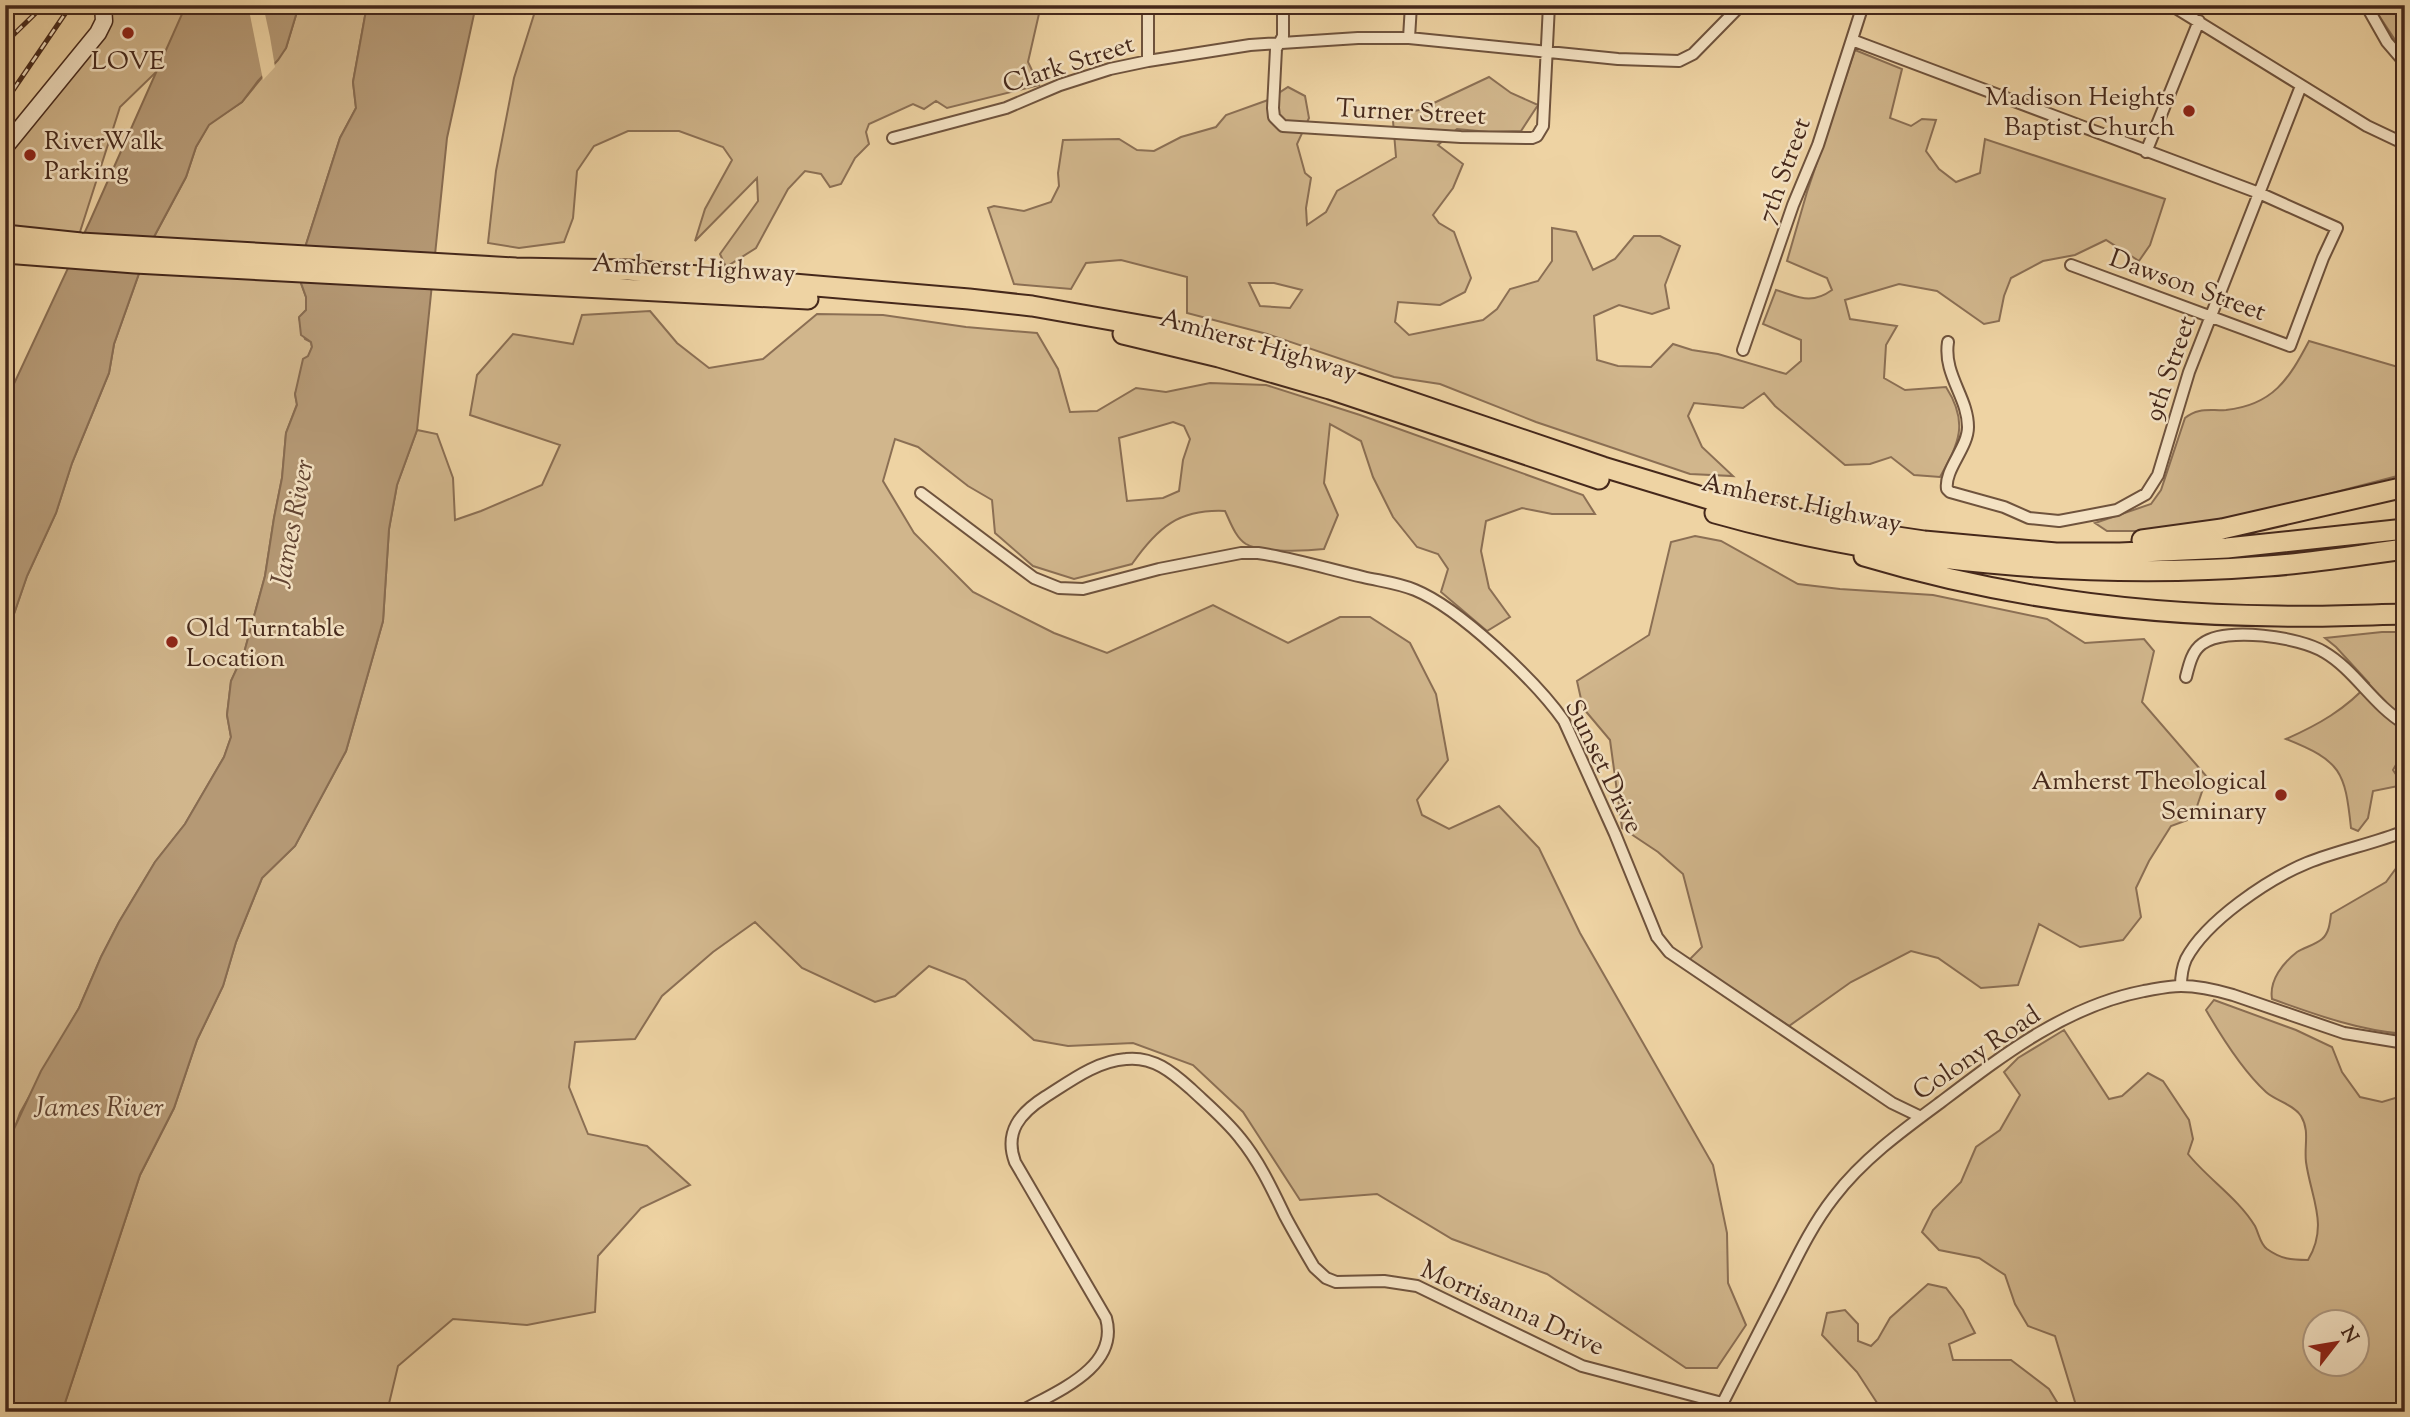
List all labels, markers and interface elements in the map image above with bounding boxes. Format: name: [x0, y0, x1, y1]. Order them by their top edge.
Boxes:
marker: LOVE: [120, 25, 136, 41]
street label: Clark Street: [998, 27, 1139, 104]
place label: LOVE: [91, 44, 165, 81]
place label: Madison Heights Baptist Church: [1985, 80, 2175, 147]
street label: Turner Street: [1335, 91, 1487, 136]
marker: Madison Heights Baptist Church: [2181, 103, 2197, 119]
street label: 7th Street: [1749, 113, 1822, 229]
place label: RiverWalk Parking: [44, 124, 164, 191]
marker: RiverWalk Parking: [22, 147, 38, 163]
street label: Dawson Street: [2104, 241, 2271, 332]
street label: Amherst Highway: [591, 246, 797, 293]
street label: Amherst Highway: [1155, 301, 1361, 392]
street label: 9th Street: [2136, 311, 2207, 427]
water label: James River: [262, 456, 326, 592]
street label: Amherst Highway: [1698, 465, 1905, 544]
place label: Old Turntable Location: [186, 611, 345, 678]
marker: Old Turntable Location: [164, 634, 180, 650]
street label: Sunset Drive: [1554, 694, 1651, 840]
place label: Amherst Theological Seminary: [2031, 764, 2267, 831]
marker: Amherst Theological Seminary: [2273, 787, 2289, 803]
street label: Colony Road: [1906, 997, 2049, 1111]
water label: James River: [33, 1089, 164, 1129]
street label: Morrisanna Drive: [1414, 1252, 1610, 1366]
north arrow: [2302, 1308, 2372, 1378]
text: N: [2333, 1322, 2364, 1349]

